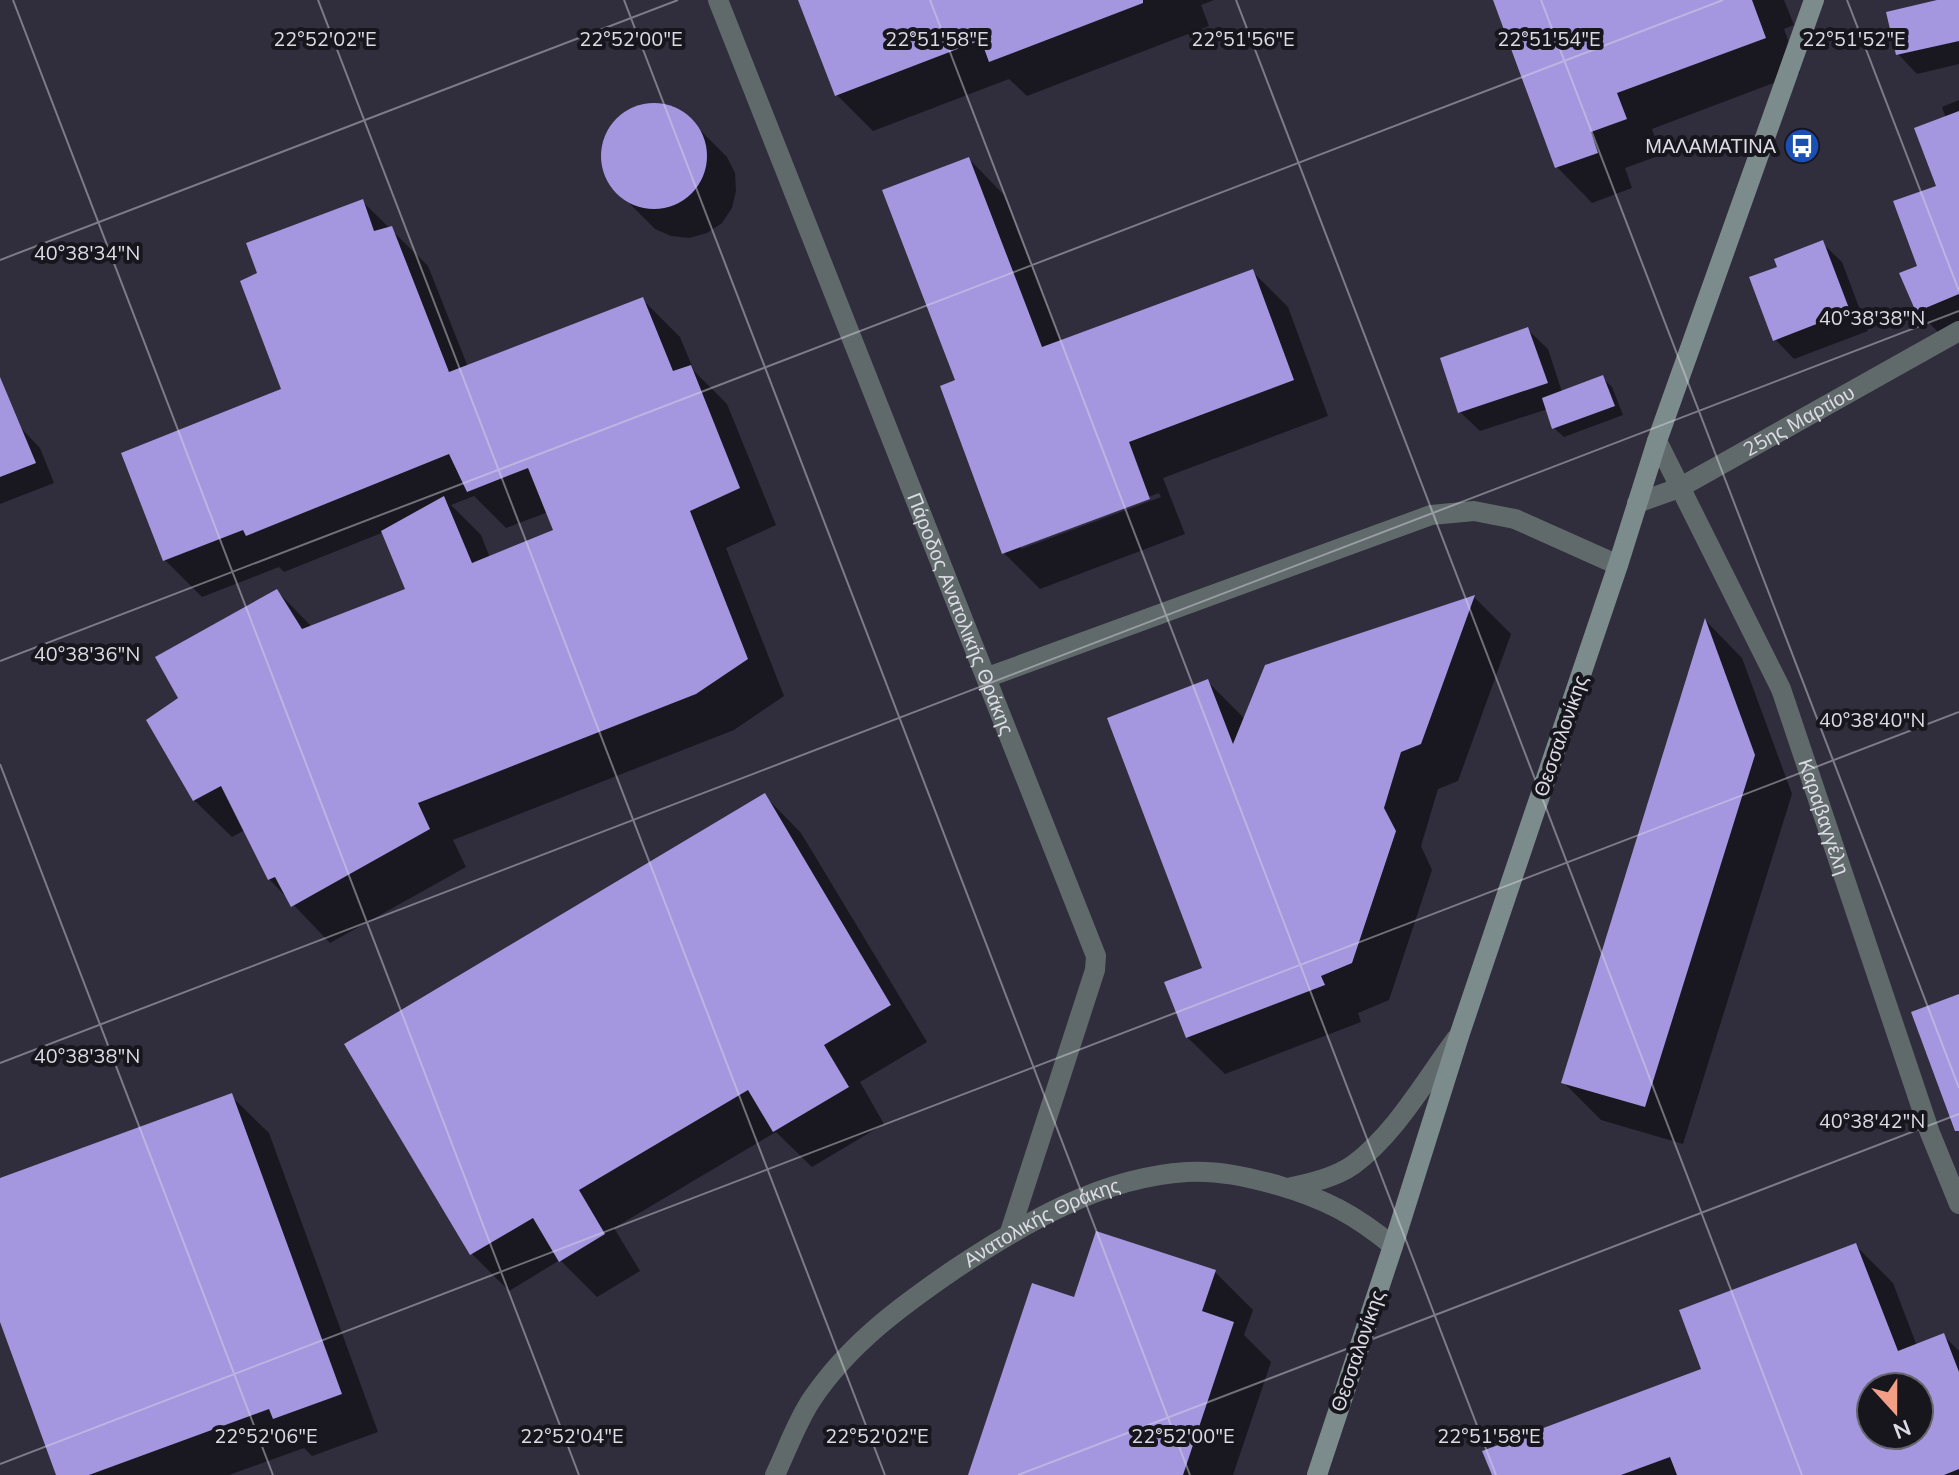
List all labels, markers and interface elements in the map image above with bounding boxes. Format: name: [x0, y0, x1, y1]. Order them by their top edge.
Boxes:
text: 22°52'02"E: [273, 26, 377, 53]
text: 22°52'00"E: [579, 26, 683, 53]
text: 22°51'58"E: [885, 26, 989, 53]
text: 22°51'56"E: [1191, 26, 1295, 53]
text: 22°51'54"E: [1497, 26, 1601, 53]
text: 22°51'52"E: [1802, 26, 1906, 53]
bus stop icon: ΜΑΛΑΜΑΤΙΝΑ: [1783, 127, 1821, 165]
place label: ΜΑΛΑΜΑΤΙΝΑ: [1645, 133, 1777, 160]
text: 40°38'34"N: [34, 240, 140, 267]
text: 40°38'38"N: [1819, 305, 1925, 332]
street label: 25ης Μαρτίου: [1738, 379, 1859, 463]
street label: Πάροδος Ανατολικής Θράκης: [901, 489, 1021, 739]
text: 40°38'36"N: [34, 641, 140, 668]
street label: Θεσσαλονίκης: [1528, 671, 1595, 800]
text: 40°38'40"N: [1819, 707, 1925, 734]
street label: Καραβαγγέλη: [1792, 755, 1856, 878]
text: 40°38'38"N: [34, 1043, 140, 1070]
text: 40°38'42"N: [1819, 1108, 1925, 1135]
street label: Ανατολικής Θράκης: [958, 1171, 1123, 1273]
street label: Θεσσαλονίκης: [1325, 1286, 1392, 1415]
north arrow: [1855, 1371, 1935, 1451]
text: N: [1889, 1412, 1915, 1446]
text: 22°52'06"E: [214, 1423, 318, 1450]
text: 22°52'04"E: [520, 1423, 624, 1450]
text: 22°52'02"E: [825, 1423, 929, 1450]
text: 22°52'00"E: [1131, 1423, 1235, 1450]
text: 22°51'58"E: [1437, 1423, 1541, 1450]

